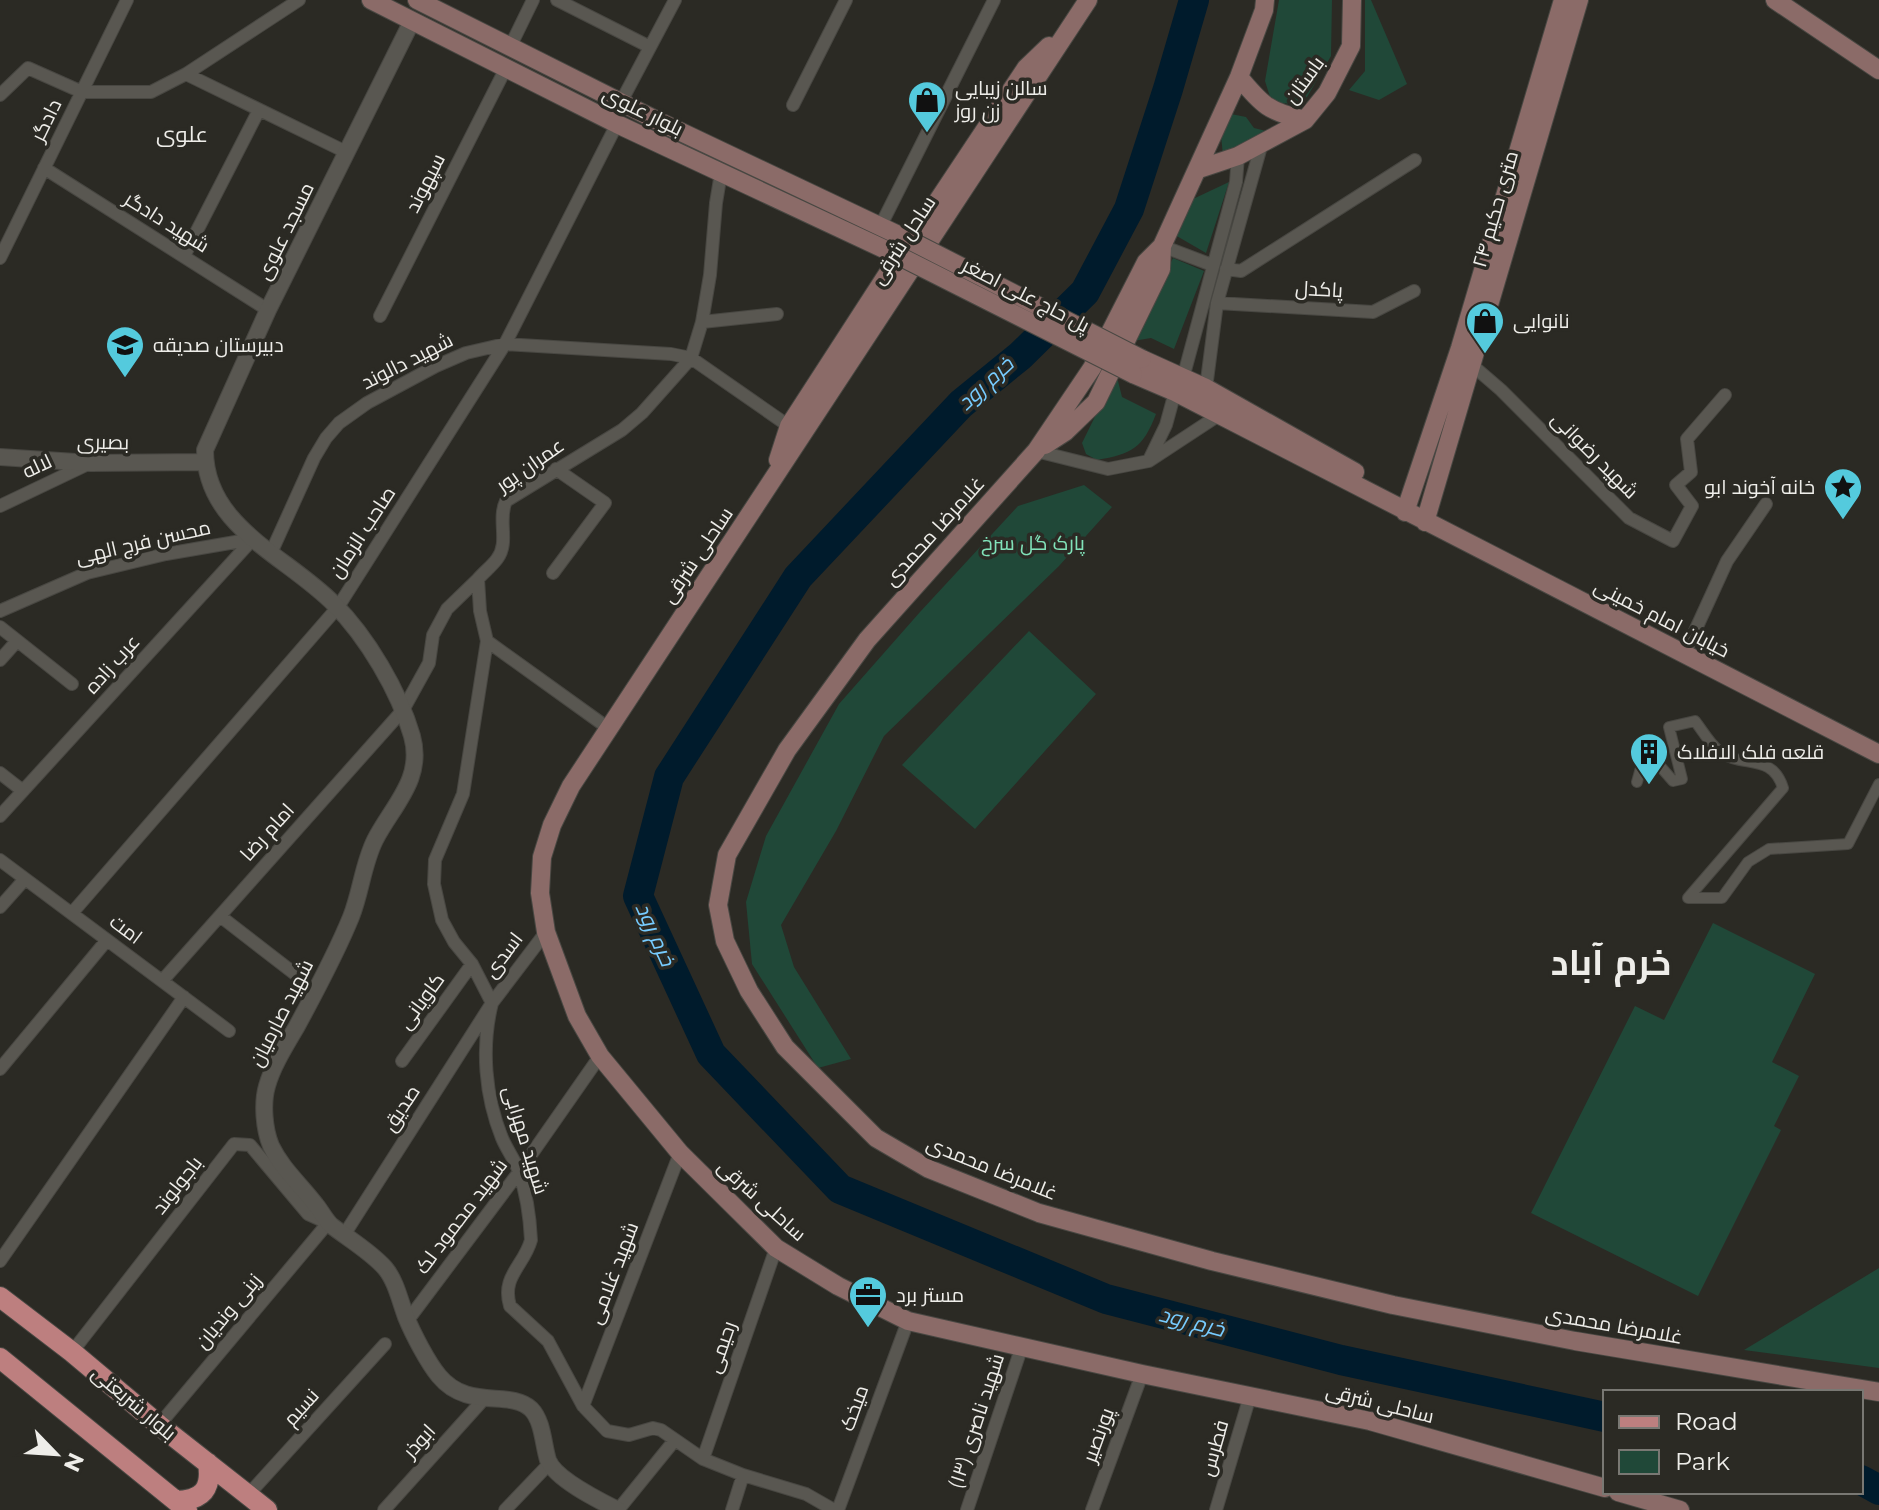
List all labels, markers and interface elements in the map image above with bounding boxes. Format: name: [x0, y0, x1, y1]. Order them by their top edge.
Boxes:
street label: باستان: [1279, 52, 1330, 109]
place label: سالن زیبایی زن روز: [954, 76, 1048, 124]
shop icon: سالن زیبایی زن روز: [906, 79, 948, 134]
street label: بلوار علوی: [598, 81, 687, 142]
street label: دادگر: [25, 95, 66, 146]
district label: علوی: [156, 121, 208, 148]
street label: ۲۴ متری حکیم: [1467, 148, 1525, 271]
street label: سپهوند: [400, 149, 451, 217]
street label: مسجد علوی: [251, 178, 320, 284]
street label: شهید دادگر: [119, 186, 214, 258]
street label: ساحل شرقی: [865, 191, 941, 289]
street label: پل حاج علی اصغر: [956, 252, 1094, 340]
street label: پاکدل: [1294, 276, 1344, 303]
shop icon: نانوایی: [1464, 300, 1506, 355]
place label: نانوایی: [1513, 309, 1570, 334]
school or university icon: دبیرستان صدیقه: [104, 324, 146, 379]
street label: شهید دالوند: [357, 328, 457, 395]
place label: دبیرستان صدیقه: [153, 333, 284, 358]
water label: خرم رود: [952, 350, 1021, 417]
street label: شهید رضوانی: [1546, 406, 1644, 504]
street label: بصیری: [77, 430, 129, 455]
street label: عمران پور: [491, 433, 569, 498]
street label: لاله: [18, 449, 56, 483]
place icon: خانه آخوند ابو: [1822, 466, 1864, 521]
street label: غلامرضا محمدی: [879, 471, 990, 591]
place label: خانه آخوند ابو: [1704, 475, 1815, 499]
street label: صاحب الزمان: [324, 482, 401, 583]
street label: ساحلی شرقی: [656, 502, 739, 608]
street label: محسن فرج الهی: [73, 515, 213, 571]
park label: پارک گل سرخ: [981, 531, 1086, 557]
street label: خیابان امام خمینی: [1589, 574, 1734, 664]
street label: عرب زاده: [79, 630, 145, 698]
building icon: قلعه فلک الافلاک: [1628, 731, 1670, 786]
place label: قلعه فلک الافلاک: [1677, 740, 1824, 764]
street label: امام رضا: [235, 798, 301, 867]
water label: خرم رود: [628, 898, 682, 972]
street label: امت: [105, 909, 147, 949]
street label: اسدی: [478, 928, 529, 983]
district label: خرم آباد: [1551, 940, 1671, 987]
street label: شهید صارمیان: [244, 955, 319, 1071]
street label: کاویانی: [393, 968, 450, 1034]
street label: صدیق: [377, 1080, 426, 1136]
street label: شهید مهرابی: [497, 1083, 554, 1197]
street label: غلامرضا محمدی: [923, 1131, 1061, 1206]
street label: باجولوند: [147, 1151, 207, 1219]
street label: شهید محمود لک: [410, 1154, 513, 1279]
street label: ساحلی شرقی: [712, 1154, 811, 1247]
street label: شهید غلامی: [583, 1219, 644, 1328]
street label: زینی وندیان: [190, 1268, 267, 1354]
office icon: مستر برد: [847, 1274, 889, 1329]
place label: مستر برد: [896, 1283, 964, 1307]
water label: خرم رود: [1156, 1300, 1228, 1345]
street label: غلامرضا محمدی: [1543, 1301, 1684, 1350]
street label: رحیمی: [701, 1318, 742, 1376]
street label: شهید ناصری (۱۳): [943, 1350, 1010, 1492]
street label: بلوار شریعتی: [86, 1361, 181, 1446]
street label: ساحلی شرقی: [1323, 1378, 1437, 1429]
street label: میخک: [835, 1382, 873, 1434]
street label: نسیم: [278, 1384, 325, 1432]
legend: [1603, 1390, 1863, 1494]
street label: پورنصیر: [1077, 1404, 1120, 1467]
text: Road: [1675, 1407, 1738, 1436]
north arrow: [16, 1414, 96, 1494]
street label: فطرس: [1195, 1417, 1234, 1479]
street label: ابوذر: [397, 1419, 440, 1464]
text: Park: [1675, 1447, 1730, 1476]
text: N: [58, 1448, 90, 1476]

